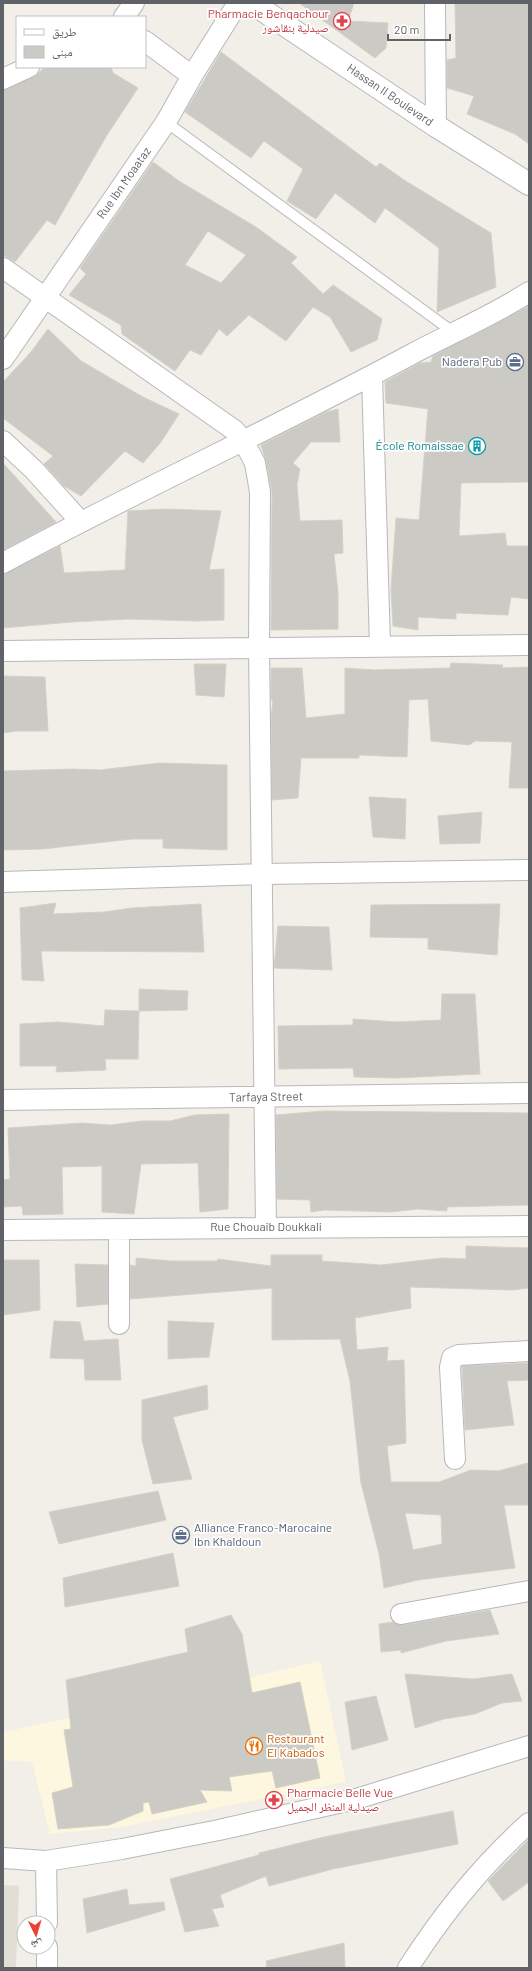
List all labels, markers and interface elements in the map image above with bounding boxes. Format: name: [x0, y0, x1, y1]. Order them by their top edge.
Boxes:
place label: Pharmacie Benqachour صيدلية بنقاشور: [208, 6, 330, 35]
pharmacy icon: Pharmacie Benqachour صيدلية بنقاشور: [332, 11, 352, 31]
legend: [16, 16, 146, 68]
scale bar: [388, 16, 450, 42]
text: 20 m: [394, 22, 420, 36]
text: طريق: [52, 24, 77, 39]
text: مبنى: [52, 44, 73, 59]
street label: Hassan II Boulevard: [345, 60, 436, 128]
street label: Rue Ibn Moaataz: [93, 144, 153, 221]
office icon: Nadera Pub: [505, 352, 525, 372]
place label: Nadera Pub: [442, 354, 502, 368]
building icon: École Romaissae: [467, 436, 487, 456]
place label: École Romaissae: [376, 438, 464, 452]
street label: Tarfaya Street: [229, 1088, 303, 1104]
street label: Rue Chouaib Doukkali: [210, 1219, 322, 1233]
place label: Alliance Franco-Marocaine Ibn Khaldoun: [194, 1520, 332, 1548]
office icon: Alliance Franco-Marocaine Ibn Khaldoun: [171, 1525, 191, 1545]
place label: Restaurant El Kabados: [267, 1731, 325, 1759]
restaurant icon: Restaurant El Kabados: [244, 1736, 264, 1756]
place label: Pharmacie Belle Vue صيدلية المنظر الجميل: [287, 1785, 393, 1814]
pharmacy icon: Pharmacie Belle Vue صيدلية المنظر الجميل: [264, 1790, 284, 1810]
north arrow: [16, 1915, 56, 1955]
text: ش: [30, 1936, 43, 1952]

